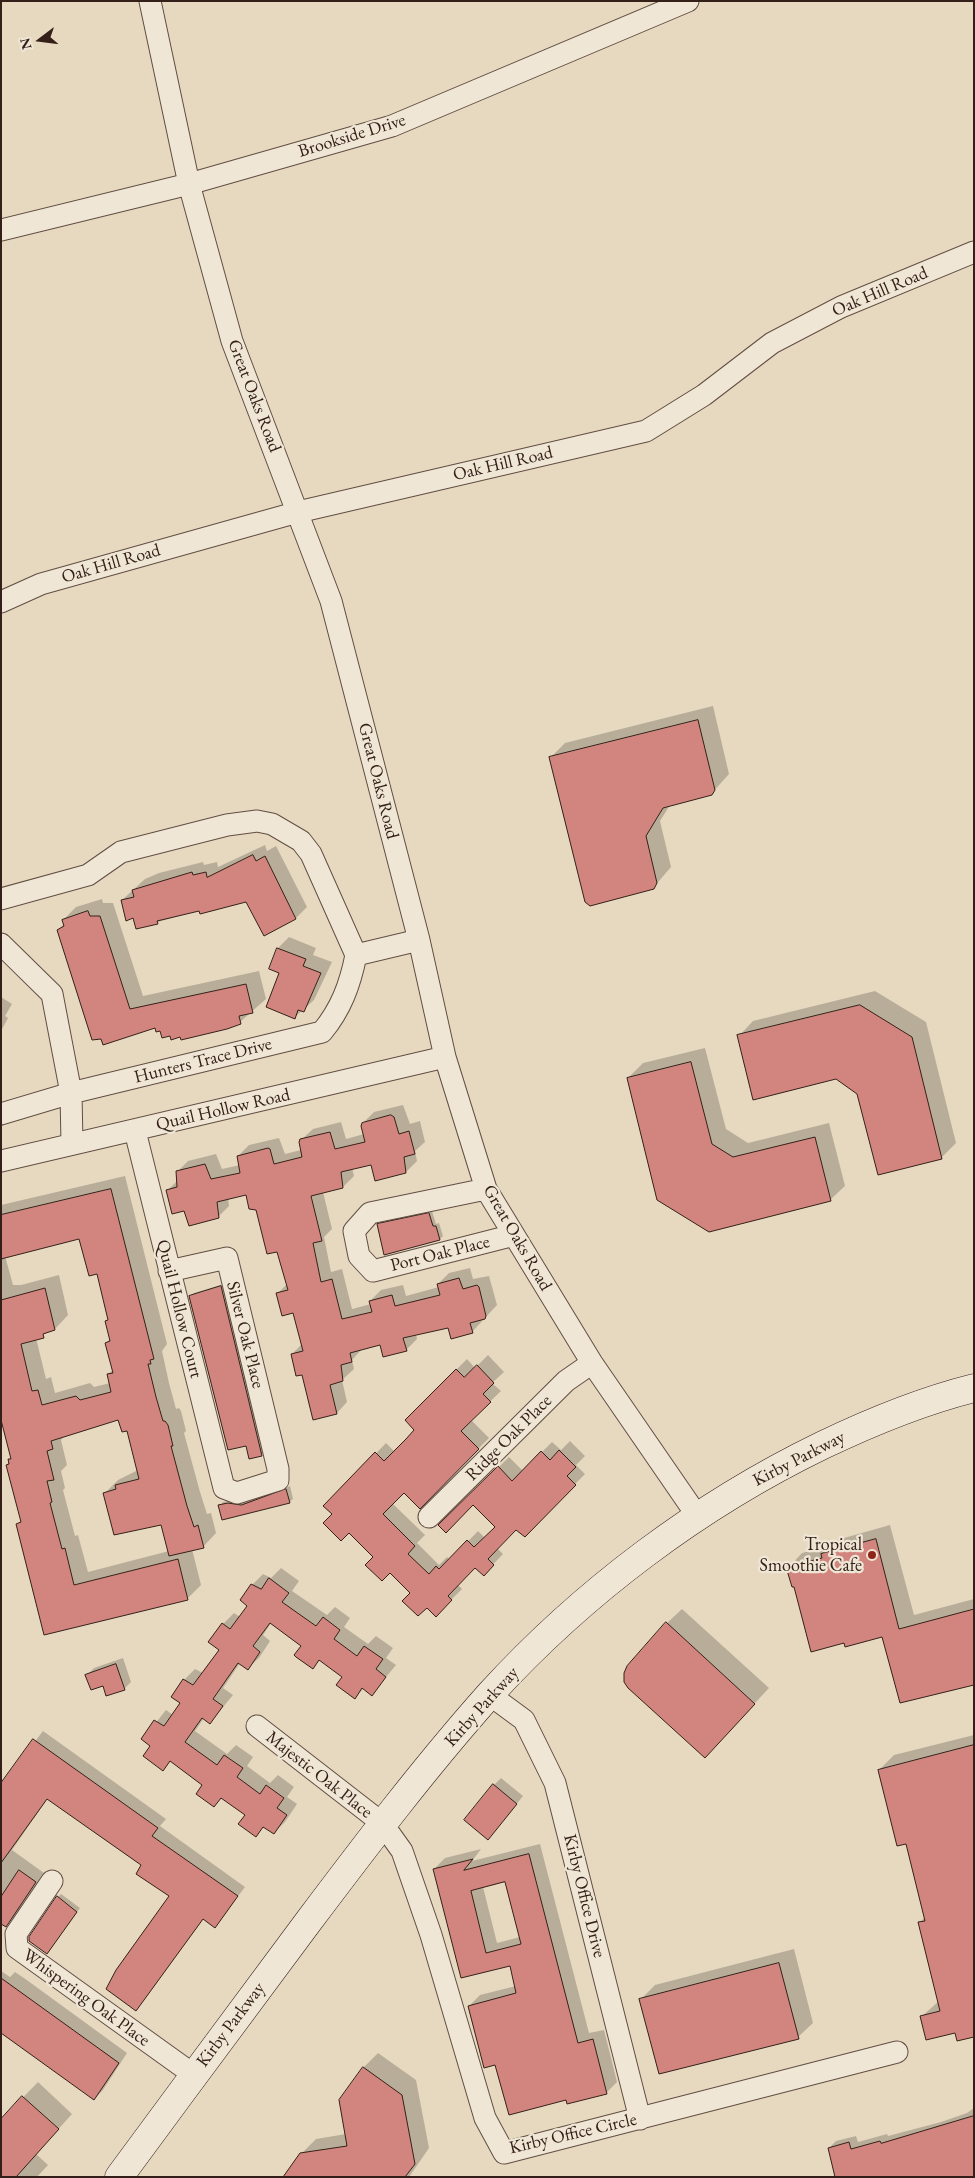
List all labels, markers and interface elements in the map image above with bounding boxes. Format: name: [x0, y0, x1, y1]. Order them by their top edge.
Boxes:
north arrow: [15, 15, 65, 65]
text: N: [15, 36, 36, 52]
street label: Brookside Drive: [296, 109, 408, 163]
street label: Oak Hill Road: [829, 262, 931, 322]
street label: Great Oaks Road: [223, 337, 285, 455]
street label: Oak Hill Road: [451, 442, 555, 486]
street label: Oak Hill Road: [59, 540, 163, 588]
street label: Great Oaks Road: [353, 721, 403, 841]
street label: Hunters Trace Drive: [132, 1033, 274, 1089]
street label: Quail Hollow Road: [154, 1084, 292, 1136]
street label: Great Oaks Road: [478, 1181, 556, 1295]
street label: Port Oak Place: [388, 1231, 492, 1277]
street label: Quail Hollow Court: [151, 1237, 207, 1381]
street label: Silver Oak Place: [221, 1279, 269, 1391]
street label: Ridge Oak Place: [461, 1390, 557, 1486]
street label: Kirby Parkway: [749, 1427, 849, 1491]
place label: Tropical Smoothie Cafe: [760, 1534, 862, 1576]
marker: Tropical Smoothie Cafe: [866, 1549, 878, 1561]
street label: Kirby Parkway: [440, 1662, 524, 1752]
street label: Majestic Oak Place: [261, 1727, 377, 1823]
street label: Kirby Office Drive: [558, 1832, 610, 1960]
street label: Whispering Oak Place: [18, 1945, 154, 2051]
street label: Kirby Parkway: [192, 1978, 270, 2072]
street label: Kirby Office Circle: [507, 2109, 639, 2159]

